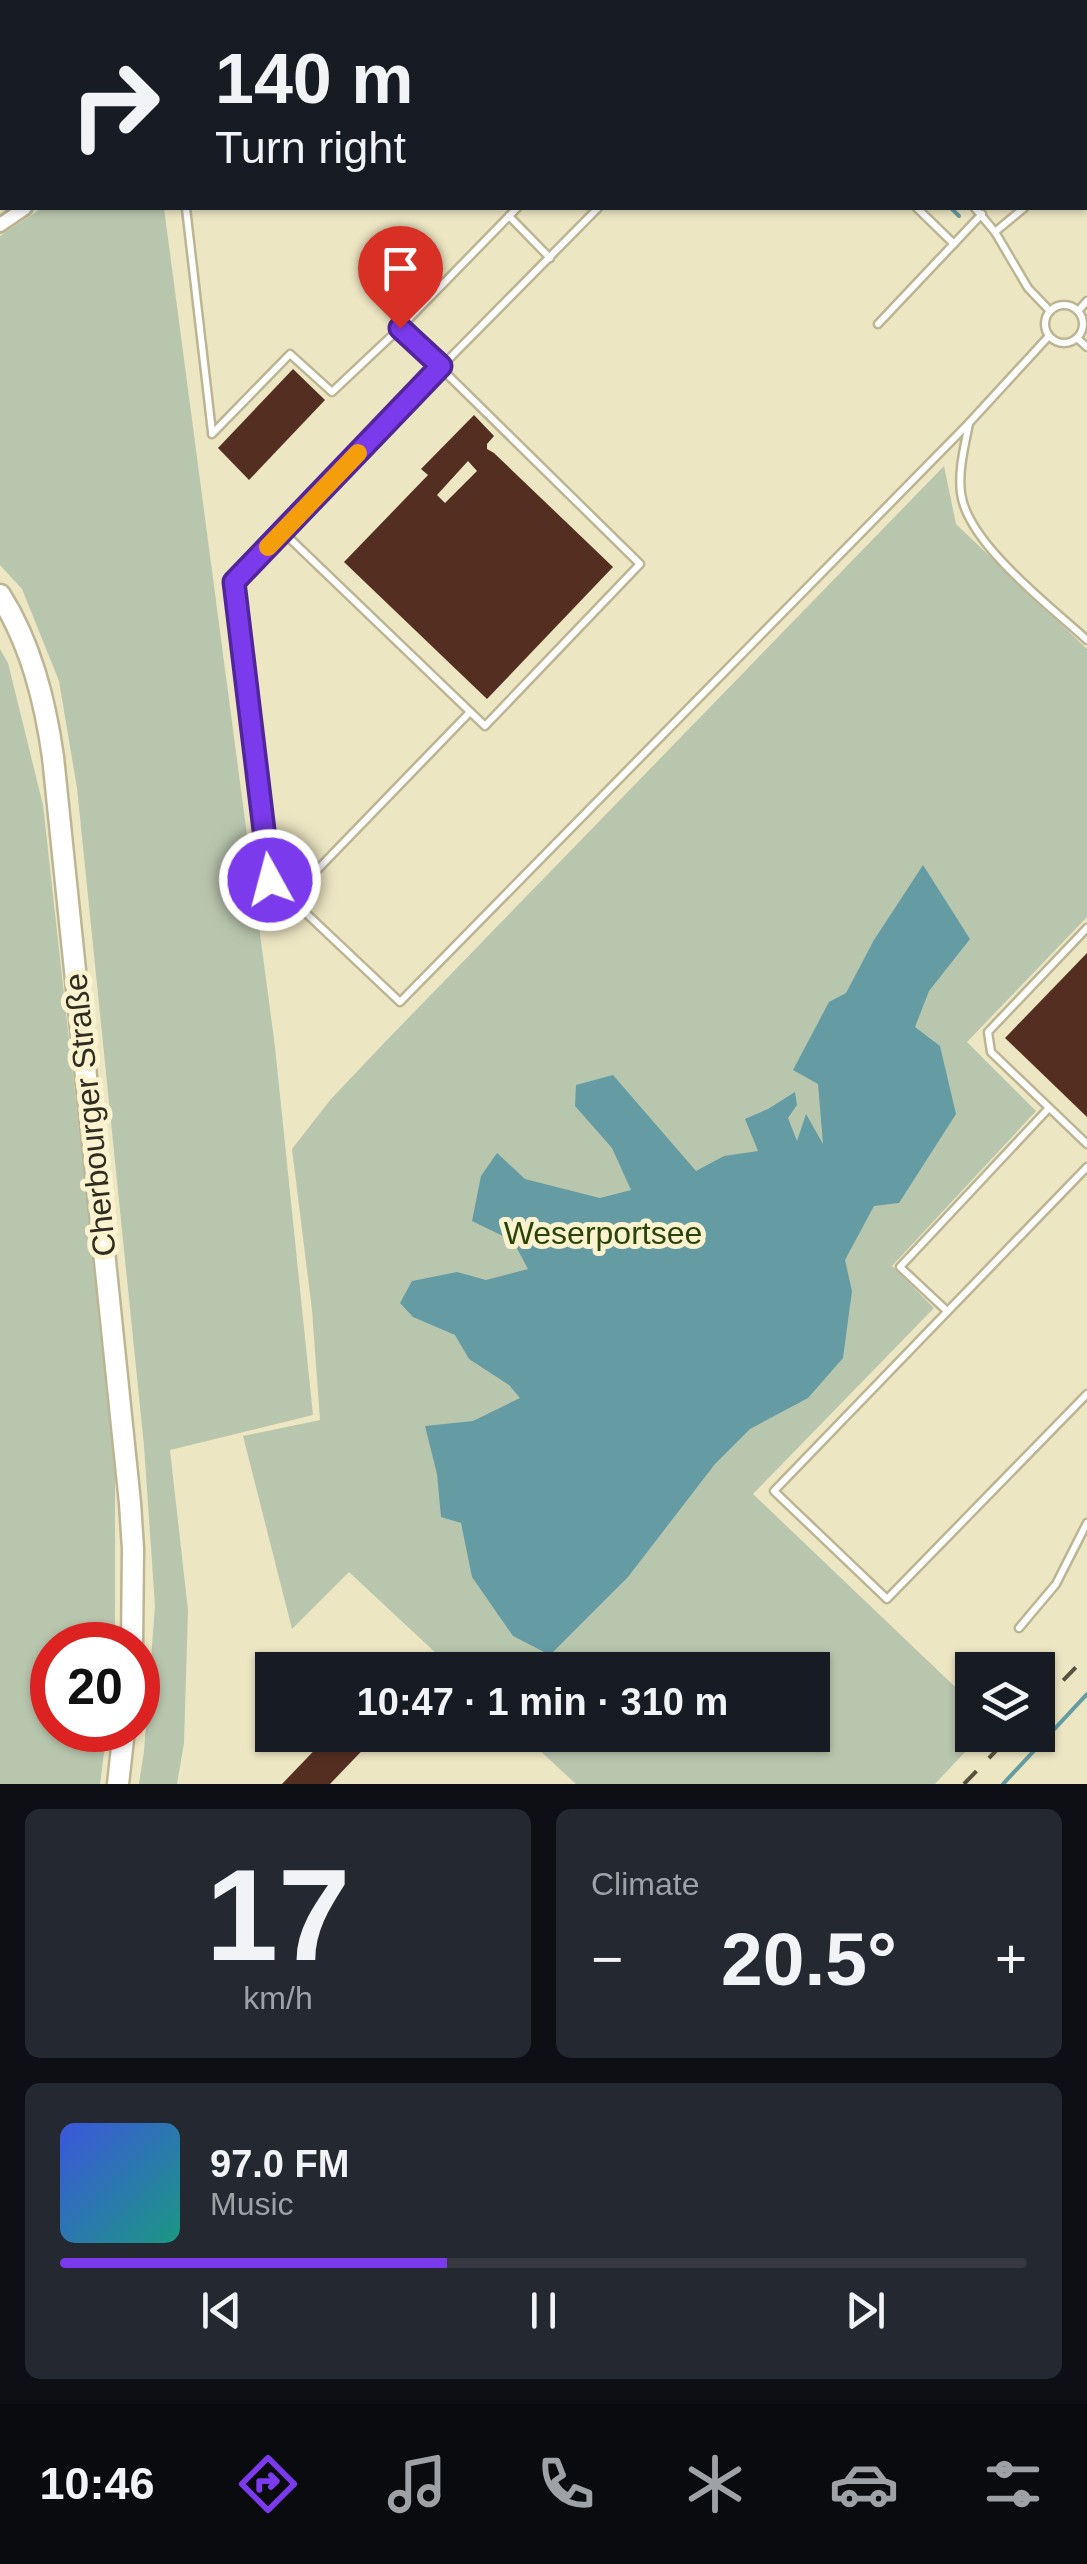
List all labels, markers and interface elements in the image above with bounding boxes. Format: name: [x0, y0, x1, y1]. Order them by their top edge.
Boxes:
icon: right: [50, 40, 180, 170]
text: 140 m: [215, 40, 413, 118]
text: Turn right: [215, 122, 406, 173]
pin: [358, 226, 443, 329]
icon: arrive: [373, 241, 428, 296]
position arrow: [218, 828, 322, 932]
street label: Cherbourger Straße: [57, 972, 123, 1258]
park label: Weserportsee: [504, 1215, 702, 1251]
speed limit sign: 20: [30, 1622, 160, 1752]
map controls: [955, 1652, 1055, 1752]
button: layers: [955, 1652, 1055, 1752]
text: 10:47 · 1 min · 310 m: [357, 1681, 728, 1723]
text: 17: [206, 1842, 350, 1988]
text: Climate: [591, 1866, 699, 1902]
text: 20.5°: [721, 1917, 897, 2001]
text: −: [591, 1928, 623, 1990]
text: +: [995, 1928, 1027, 1990]
text: km/h: [243, 1980, 313, 2016]
text: 97.0 FM: [210, 2143, 349, 2185]
text: Music: [210, 2186, 294, 2222]
icon: previous: [194, 2283, 249, 2338]
icon: pause: [516, 2283, 571, 2338]
icon: next: [838, 2283, 893, 2338]
icon: directions: [233, 2449, 303, 2519]
icon: music: [382, 2449, 452, 2519]
icon: phone: [531, 2449, 601, 2519]
icon: climate: [680, 2449, 750, 2519]
icon: car: [829, 2449, 899, 2519]
icon: filters: [978, 2449, 1048, 2519]
text: 10:46: [39, 2458, 155, 2509]

